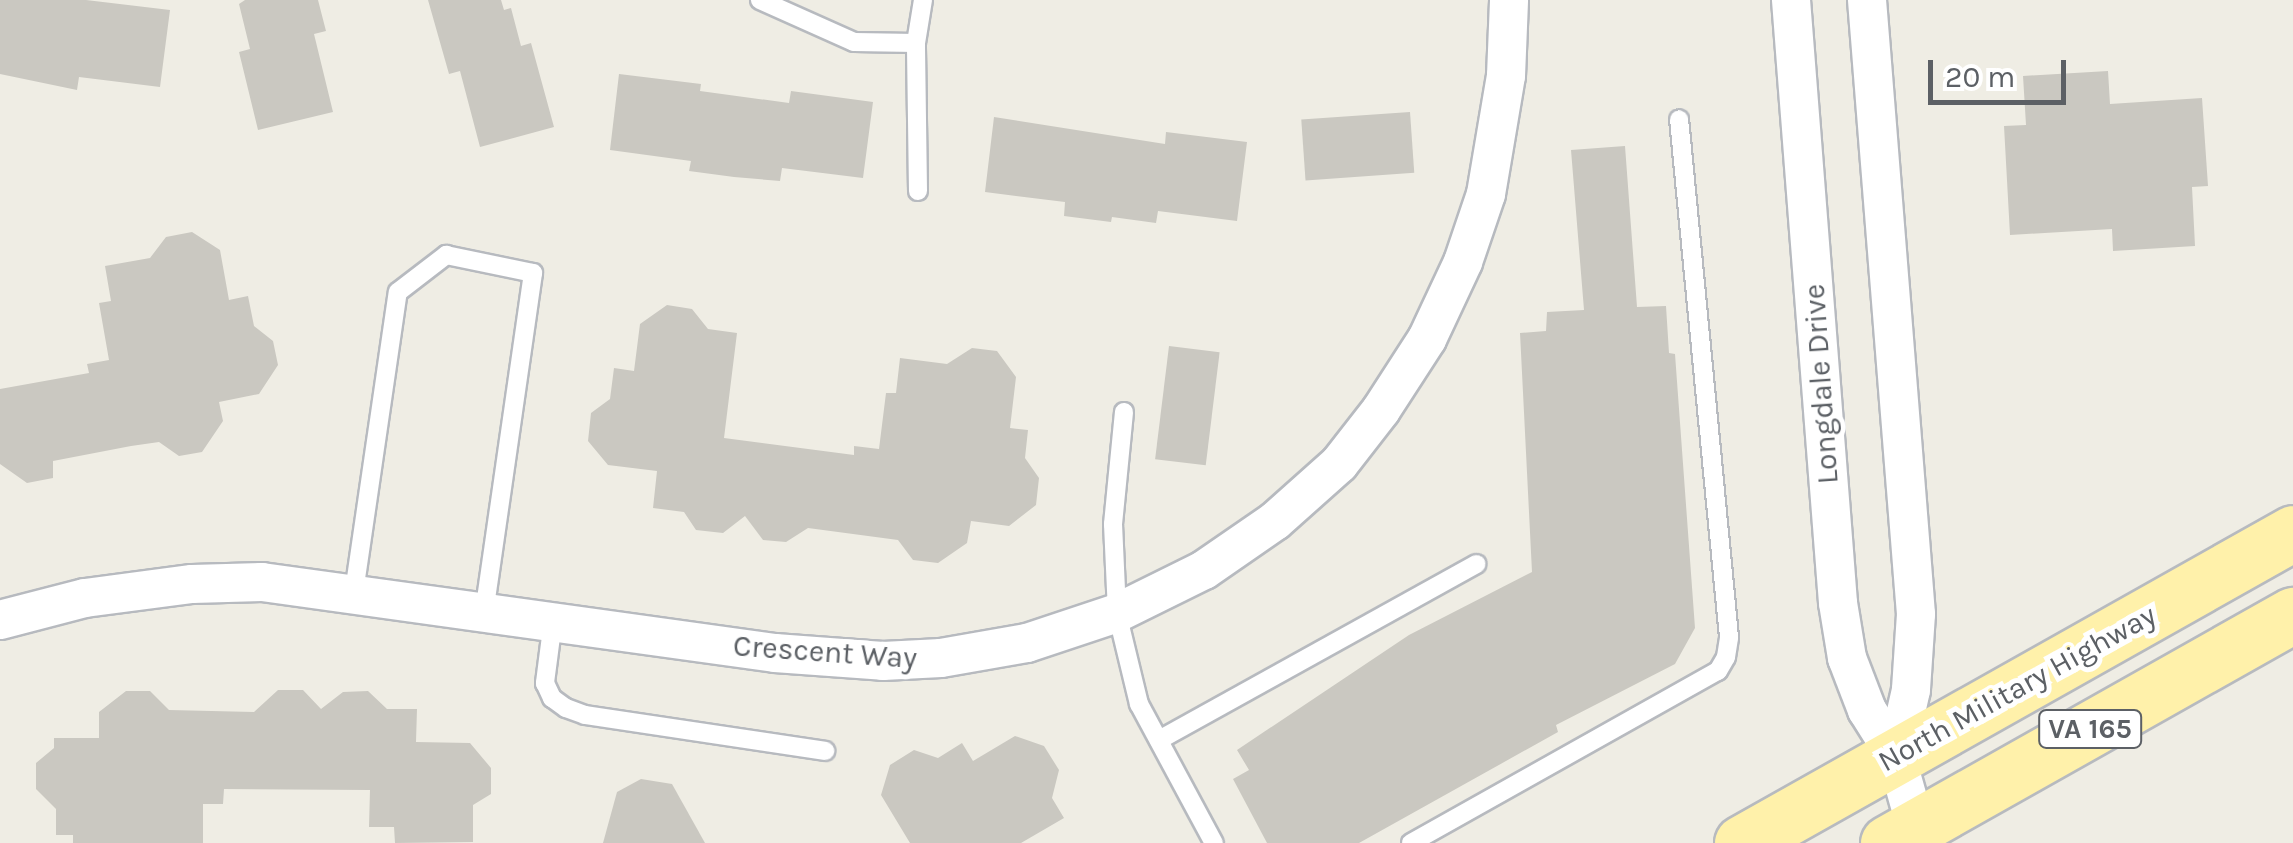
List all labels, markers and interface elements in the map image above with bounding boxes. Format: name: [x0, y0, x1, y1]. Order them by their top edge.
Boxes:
scale bar: [1933, 40, 2070, 102]
text: 20 m: [1945, 59, 2015, 95]
street label: Longdale Drive: [1796, 283, 1846, 485]
street label: North Military Highway: [1872, 597, 2162, 779]
street label: Crescent Way: [732, 628, 918, 676]
road number: VA 165: [2038, 706, 2142, 752]

